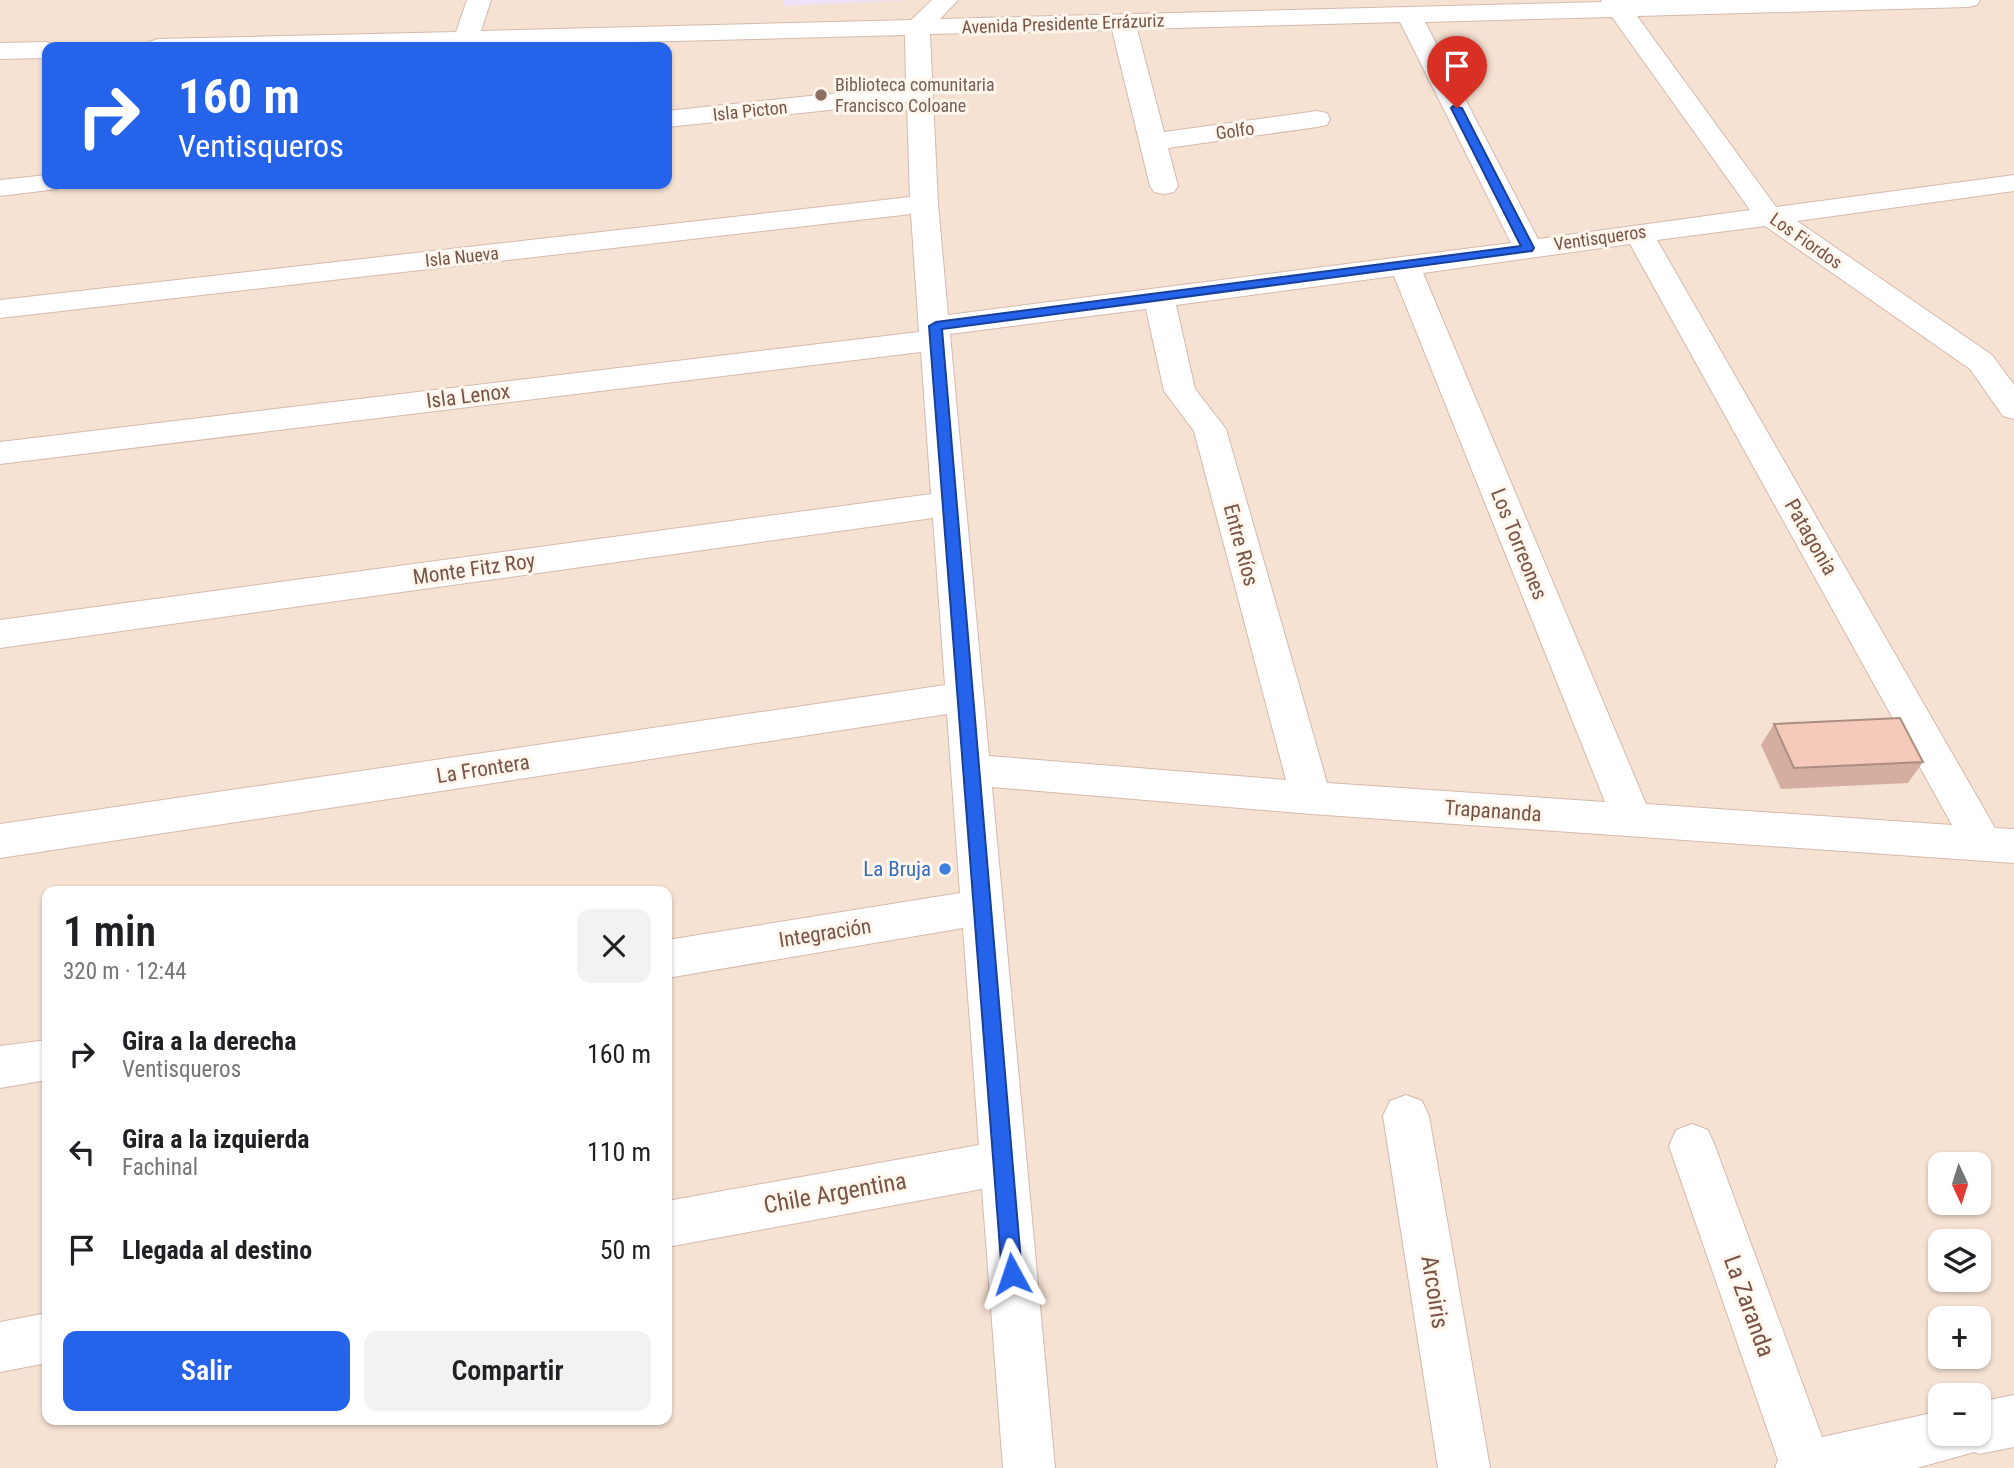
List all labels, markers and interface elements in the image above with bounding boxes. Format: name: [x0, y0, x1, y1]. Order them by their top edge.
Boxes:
street label: Avenida Presidente Errázuriz: [961, 9, 1165, 38]
pin: [1427, 36, 1487, 108]
icon: arrive: [1438, 47, 1476, 85]
text: 160 m: [178, 68, 300, 125]
icon: right: [63, 70, 154, 161]
place label: Biblioteca comunitaria Francisco Coloane: [835, 74, 995, 116]
marker: Biblioteca comunitaria Francisco Coloane: [813, 87, 829, 103]
street label: Isla Picton: [712, 96, 788, 125]
street label: Golfo: [1214, 117, 1255, 144]
text: Ventisqueros: [178, 127, 344, 165]
street label: Los Fiordos: [1766, 208, 1846, 273]
street label: Ventisqueros: [1552, 221, 1648, 254]
street label: Isla Nueva: [424, 242, 500, 271]
street label: Isla Lenox: [425, 379, 511, 413]
street label: Los Torreones: [1486, 485, 1552, 603]
street label: Patagonia: [1780, 495, 1842, 579]
street label: Entre Ríos: [1219, 501, 1263, 589]
street label: Monte Fitz Roy: [411, 549, 537, 589]
street label: La Frontera: [435, 750, 531, 788]
street label: Trapananda: [1444, 796, 1542, 826]
place label: La Bruja: [863, 857, 931, 881]
marker: La Bruja: [937, 861, 953, 877]
text: 1 min: [63, 907, 156, 956]
button: close: [577, 909, 651, 983]
street label: Integración: [777, 914, 873, 952]
text: 320 m · 12:44: [63, 958, 187, 985]
text: Gira a la derecha: [122, 1026, 296, 1056]
icon: right: [63, 1035, 101, 1073]
text: 160 m: [587, 1039, 651, 1069]
text: Ventisqueros: [122, 1056, 241, 1083]
text: Gira a la izquierda: [122, 1124, 310, 1154]
icon: left: [63, 1133, 101, 1171]
text: 110 m: [587, 1137, 651, 1167]
north arrow: [1928, 1152, 1992, 1214]
map controls: [1928, 1152, 1991, 1446]
text: Fachinal: [122, 1154, 198, 1181]
street label: Chile Argentina: [761, 1167, 909, 1219]
button: layers: [1928, 1229, 1991, 1292]
icon: arrive: [63, 1231, 101, 1269]
text: Llegada al destino: [122, 1235, 312, 1265]
text: 50 m: [600, 1235, 651, 1265]
position arrow: [975, 1237, 1049, 1311]
street label: La Zaranda: [1718, 1251, 1780, 1361]
street label: Arcoiris: [1415, 1254, 1455, 1330]
button: +: [1928, 1306, 1991, 1369]
button: Salir: [63, 1331, 350, 1411]
button: Compartir: [364, 1331, 651, 1411]
button: −: [1928, 1383, 1991, 1446]

